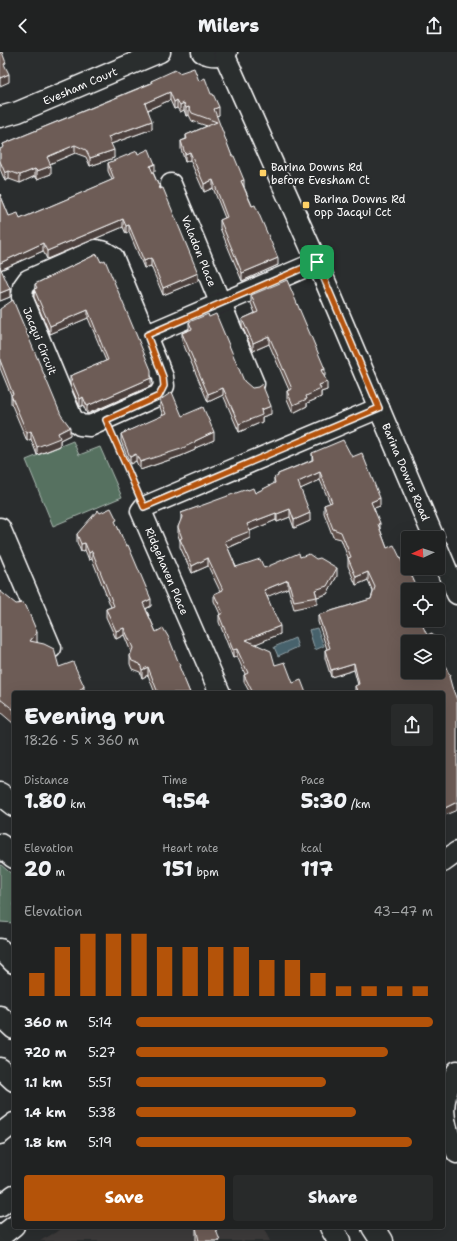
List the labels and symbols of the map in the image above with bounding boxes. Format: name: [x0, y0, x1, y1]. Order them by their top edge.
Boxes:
street label: Evesham Court: [41, 64, 120, 109]
place label: Barina Downs Rd before Evesham Ct: [271, 160, 370, 188]
marker: Barina Downs Rd before Evesham Ct: [258, 168, 268, 178]
place label: Barina Downs Rd opp Jacqui Cct: [314, 192, 405, 220]
marker: Barina Downs Rd opp Jacqui Cct: [301, 200, 311, 210]
street label: Valadon Place: [177, 213, 220, 289]
pin: [300, 245, 334, 279]
street label: Jacqui Circuit: [19, 305, 60, 377]
street label: Barina Downs Road: [378, 421, 433, 523]
street label: Ridgehaven Place: [141, 525, 192, 617]
north arrow: [401, 531, 445, 575]

